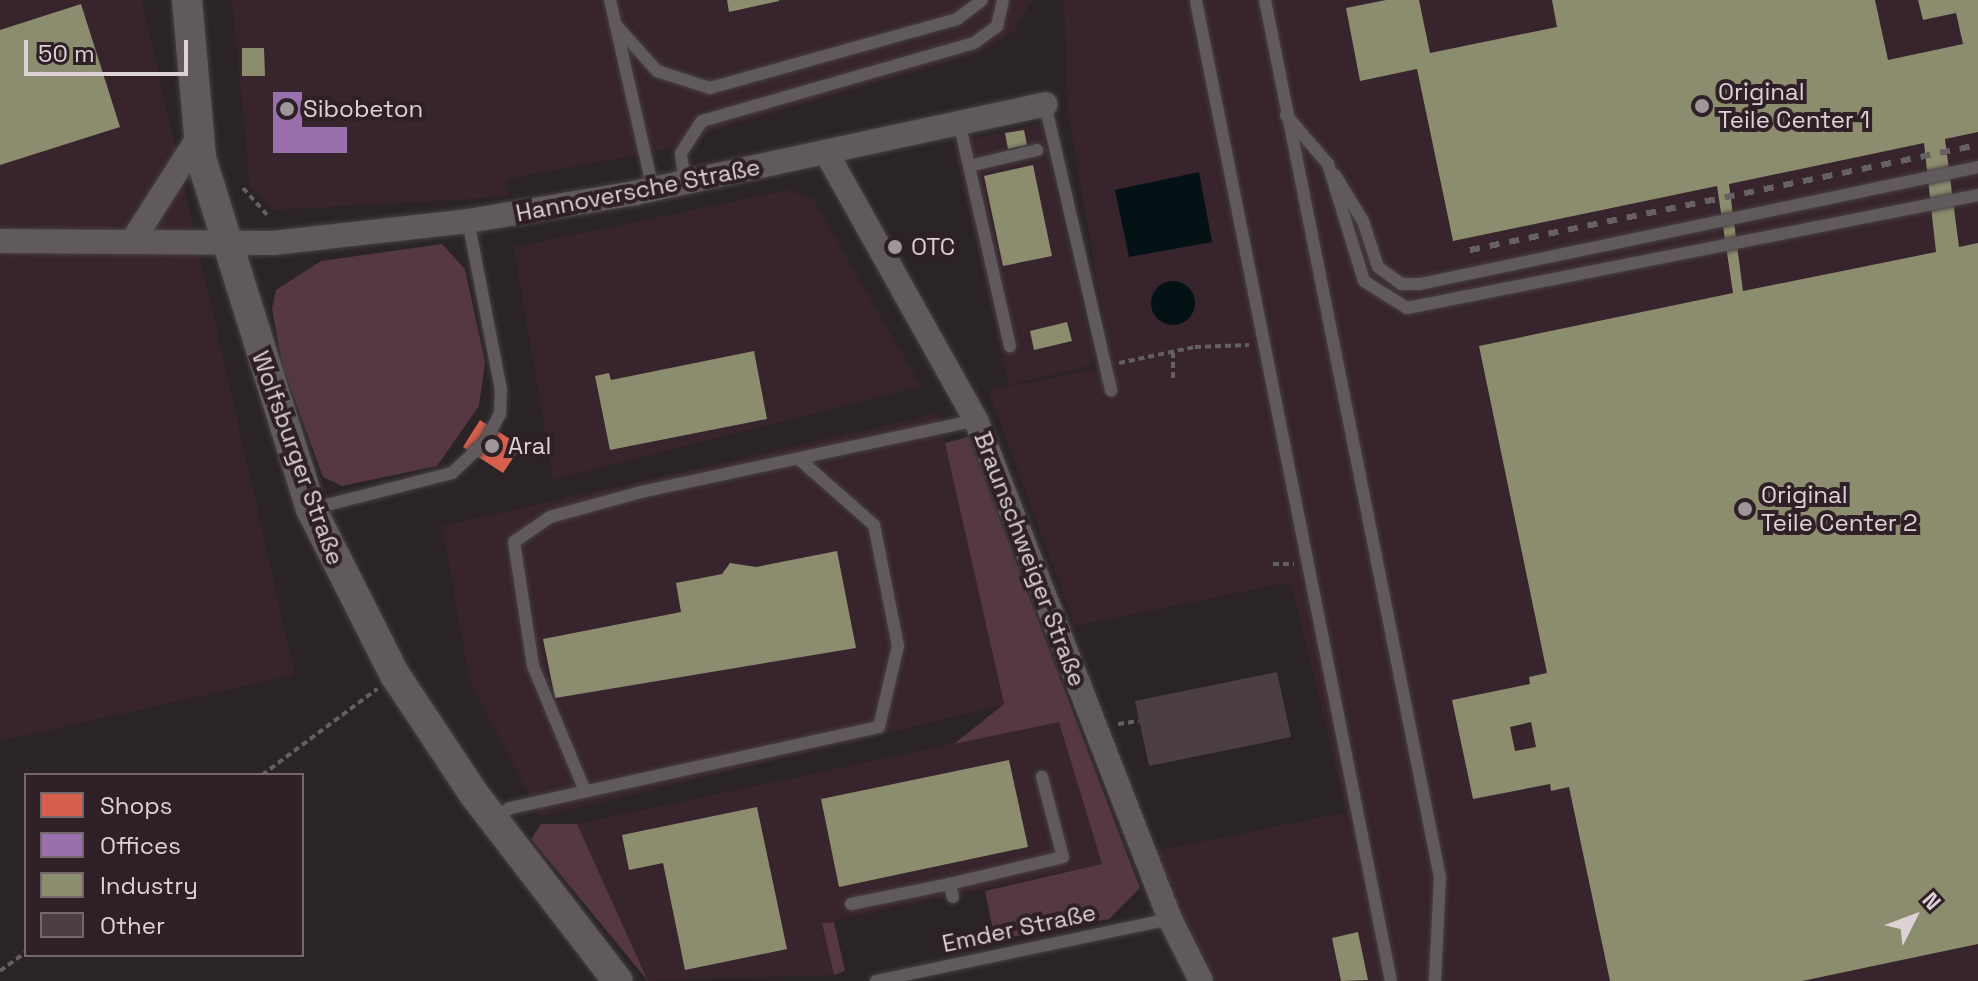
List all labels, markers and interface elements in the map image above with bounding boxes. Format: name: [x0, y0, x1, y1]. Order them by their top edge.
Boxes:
scale bar: [28, 24, 192, 74]
text: 50 m: [38, 38, 95, 69]
place label: Original Teile Center 1: [1718, 78, 1870, 134]
place label: Sibobeton: [303, 95, 423, 123]
marker: Original Teile Center 1: [1693, 97, 1711, 115]
marker: Sibobeton: [278, 100, 296, 118]
street label: Hannoversche Straße: [513, 152, 763, 228]
place label: OTC: [911, 233, 955, 261]
marker: OTC: [886, 238, 904, 256]
street label: Wolfsburger Straße: [246, 347, 350, 569]
street label: Braunschweiger Straße: [968, 428, 1092, 690]
place label: Aral: [508, 432, 551, 460]
marker: Aral: [483, 437, 501, 455]
place label: Original Teile Center 2: [1761, 481, 1918, 537]
marker: Original Teile Center 2: [1736, 500, 1754, 518]
legend: [24, 773, 304, 957]
text: Shops: [100, 790, 172, 821]
text: Offices: [100, 830, 181, 861]
text: Industry: [100, 870, 198, 901]
north arrow: [1874, 877, 1954, 957]
text: N: [1916, 886, 1947, 916]
street label: Emder Straße: [939, 898, 1099, 958]
text: Other: [100, 910, 165, 941]

